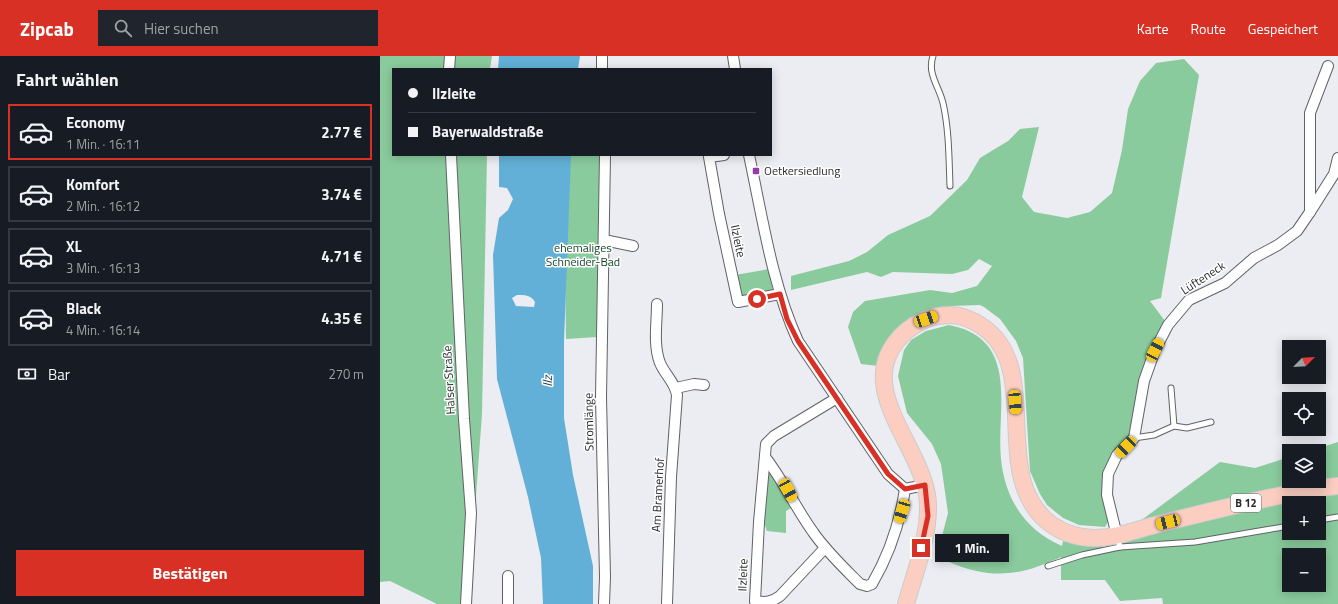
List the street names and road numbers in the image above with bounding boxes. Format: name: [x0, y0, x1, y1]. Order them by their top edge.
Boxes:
street label: Ilzleite: [726, 223, 751, 259]
street label: Lüfteneck: [1177, 256, 1229, 299]
street label: Halser Straße: [437, 345, 460, 415]
street label: Stromlänge: [578, 393, 599, 451]
street label: Am Bramerhof: [646, 457, 669, 533]
road number: B 12: [1231, 494, 1261, 512]
street label: Ilzleite: [732, 558, 753, 592]

